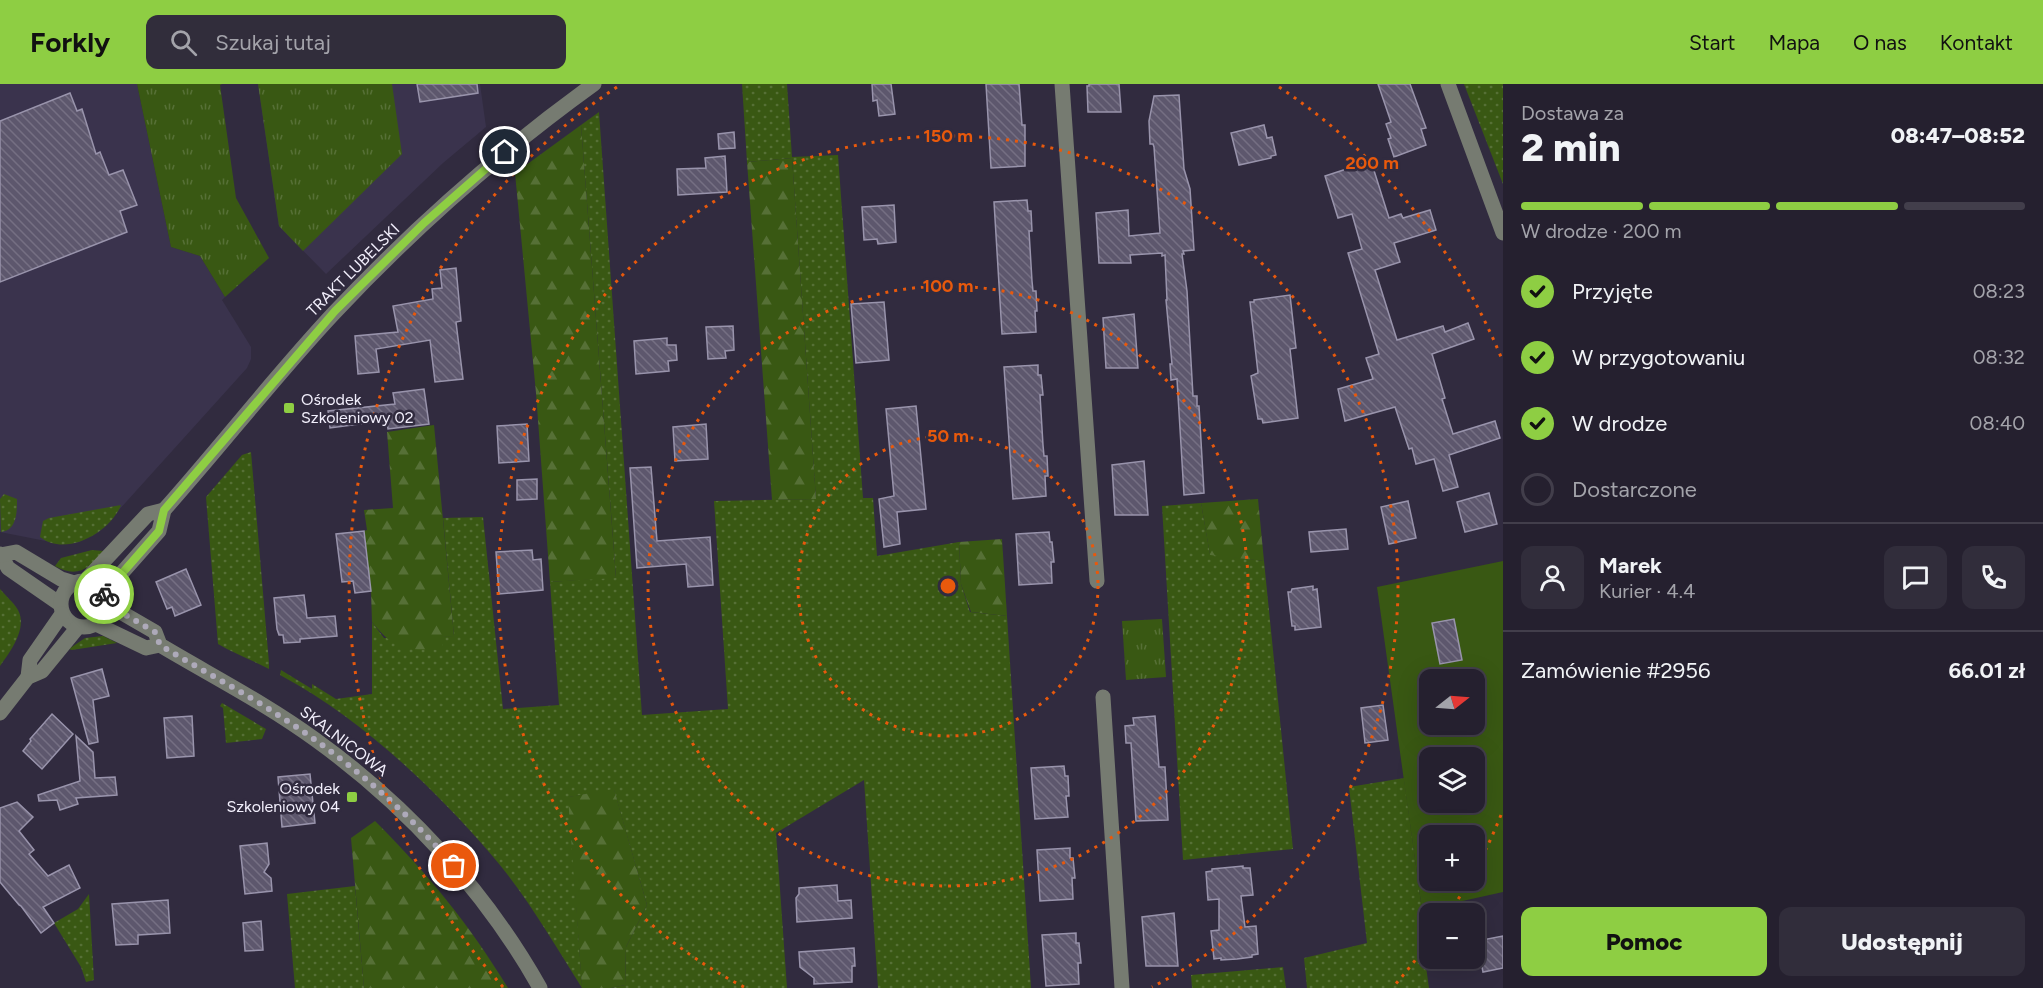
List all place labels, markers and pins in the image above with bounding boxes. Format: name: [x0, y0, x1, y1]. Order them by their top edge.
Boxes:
pin: [479, 126, 530, 177]
place label: Ośrodek Szkoleniowy 02: [301, 390, 414, 427]
marker: Ośrodek Szkoleniowy 02: [282, 401, 296, 415]
centre of rings: [938, 576, 958, 596]
place label: Ośrodek Szkoleniowy 04: [226, 779, 340, 816]
marker: Ośrodek Szkoleniowy 04: [345, 790, 359, 804]
pin: [428, 840, 479, 891]

